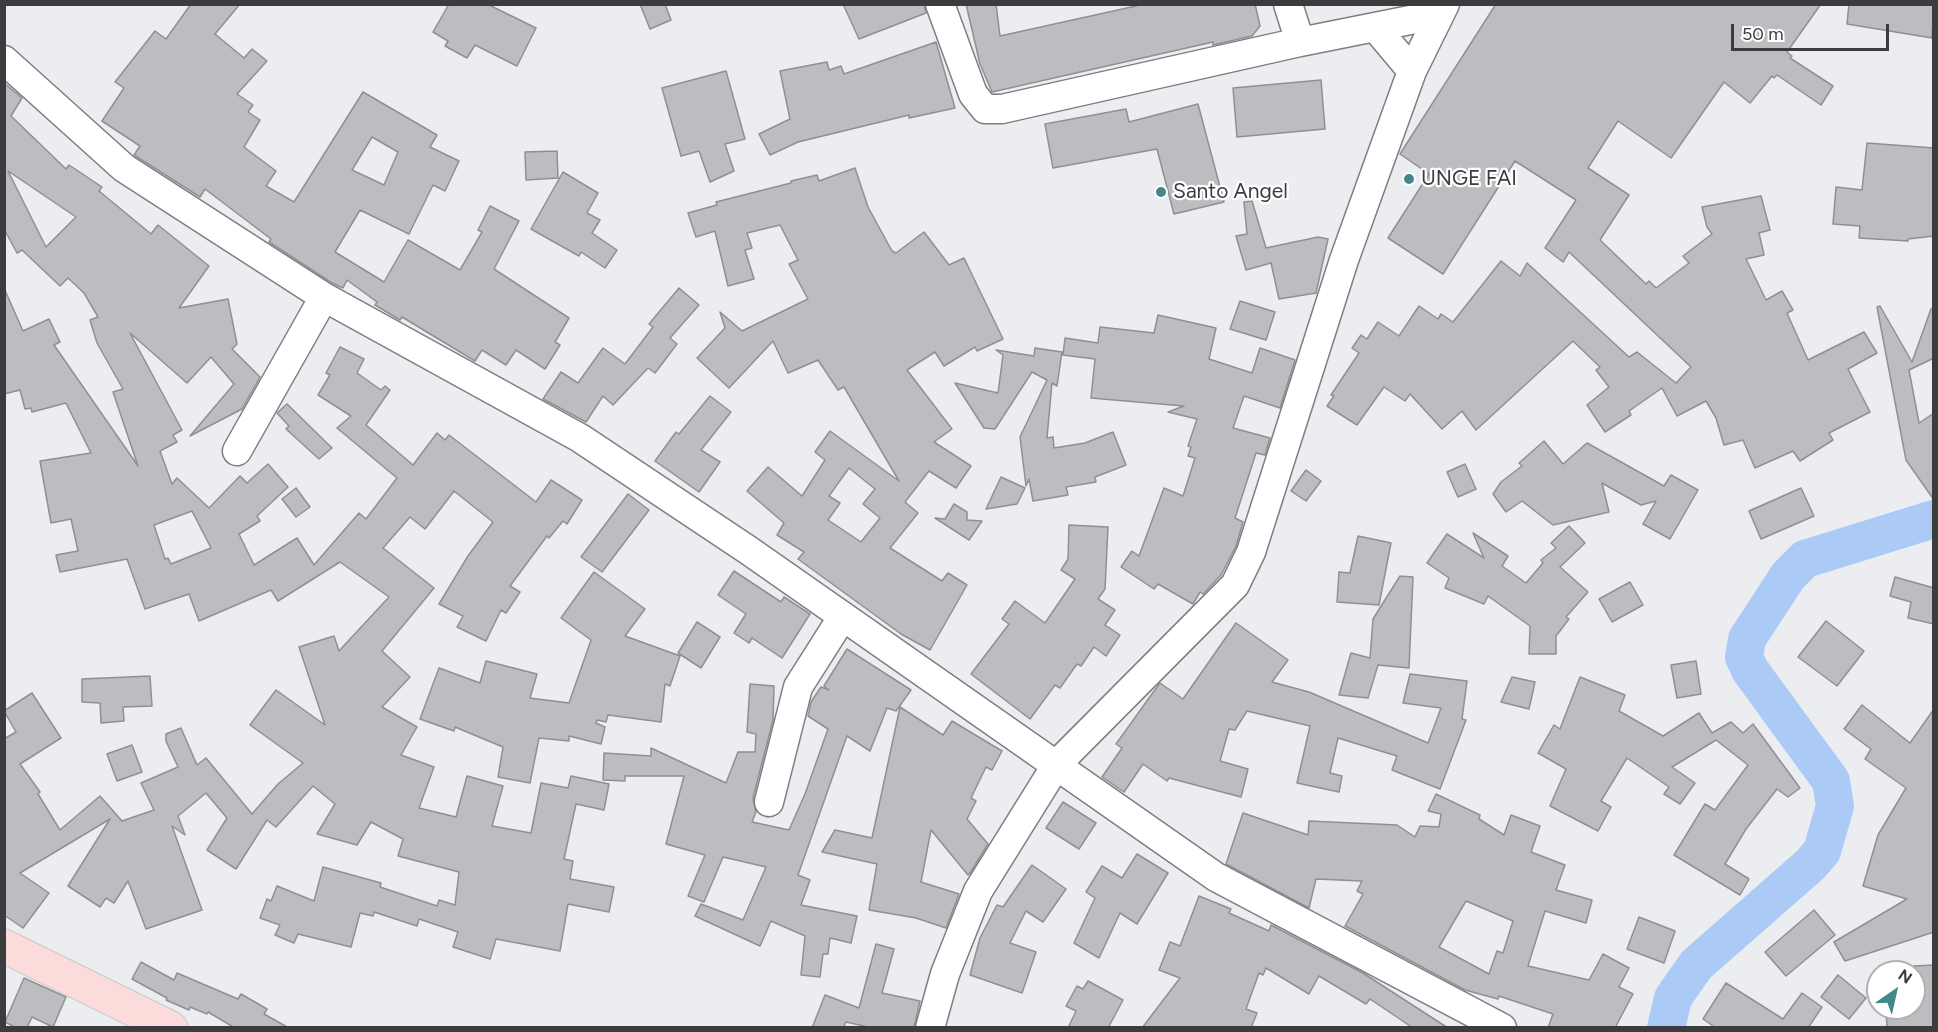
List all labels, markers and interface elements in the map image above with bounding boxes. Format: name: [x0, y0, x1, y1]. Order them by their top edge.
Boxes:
scale bar: [1734, 12, 1892, 50]
text: 50 m: [1742, 23, 1784, 45]
place label: UNGE FAI: [1421, 166, 1517, 192]
marker: UNGE FAI: [1402, 172, 1416, 186]
place label: Santo Angel: [1173, 179, 1288, 205]
marker: Santo Angel: [1154, 185, 1168, 199]
north arrow: [1866, 960, 1926, 1020]
text: N: [1895, 965, 1916, 988]

